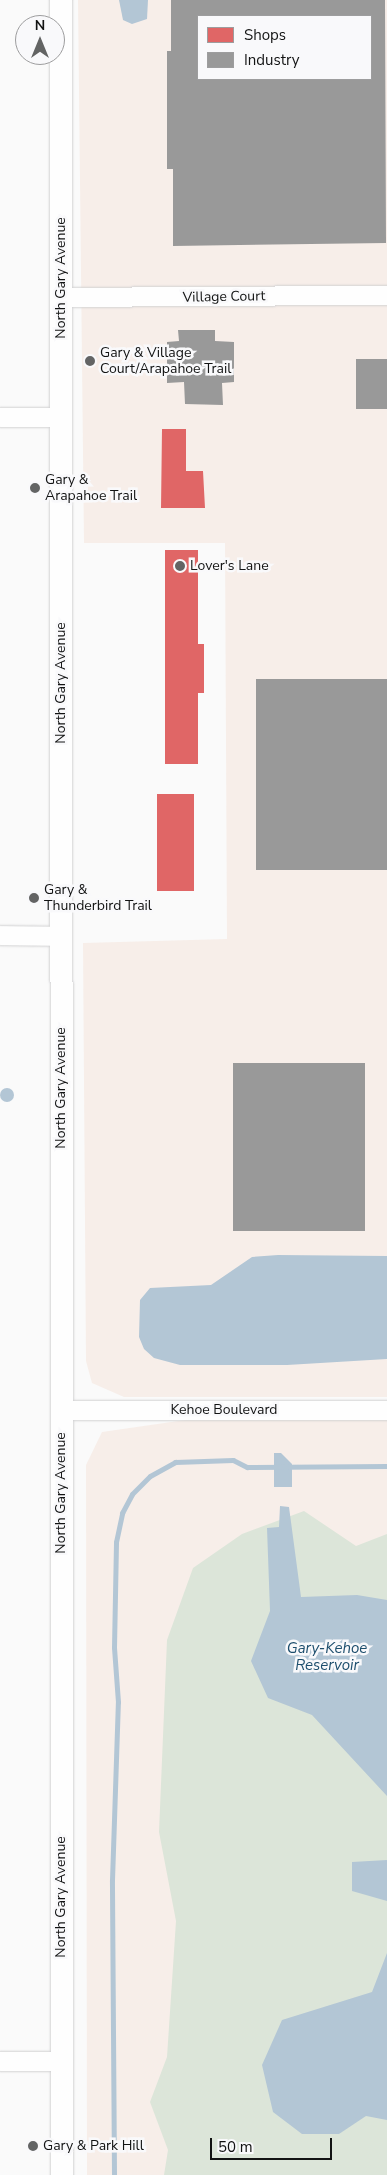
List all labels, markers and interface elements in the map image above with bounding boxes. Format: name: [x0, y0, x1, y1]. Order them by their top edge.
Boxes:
north arrow: [15, 15, 65, 65]
legend: [197, 15, 372, 80]
text: N: [35, 16, 45, 35]
text: Shops: [244, 25, 286, 45]
text: Industry: [244, 50, 299, 70]
street label: North Gary Avenue: [53, 217, 69, 339]
street label: Village Court: [183, 288, 265, 306]
place label: Gary & Village Court/Arapahoe Trail: [100, 345, 231, 378]
marker: Gary & Village Court/Arapahoe Trail: [84, 355, 96, 367]
place label: Gary & Arapahoe Trail: [45, 472, 137, 504]
marker: Gary & Arapahoe Trail: [29, 482, 41, 494]
place label: Lover's Lane: [190, 558, 269, 574]
marker: Lover's Lane: [174, 560, 186, 572]
street label: North Gary Avenue: [53, 622, 69, 744]
place label: Gary & Thunderbird Trail: [44, 882, 152, 914]
marker: Gary & Thunderbird Trail: [28, 892, 40, 904]
street label: North Gary Avenue: [53, 1027, 69, 1149]
street label: Kehoe Boulevard: [171, 1402, 277, 1418]
street label: North Gary Avenue: [53, 1432, 69, 1554]
water label: Gary-Kehoe Reservoir: [287, 1639, 367, 1674]
street label: North Gary Avenue: [53, 1836, 69, 1958]
scale bar: [212, 2128, 334, 2160]
text: 50 m: [218, 2137, 253, 2157]
place label: Gary & Park Hill: [43, 2138, 144, 2154]
marker: Gary & Park Hill: [27, 2140, 39, 2152]

